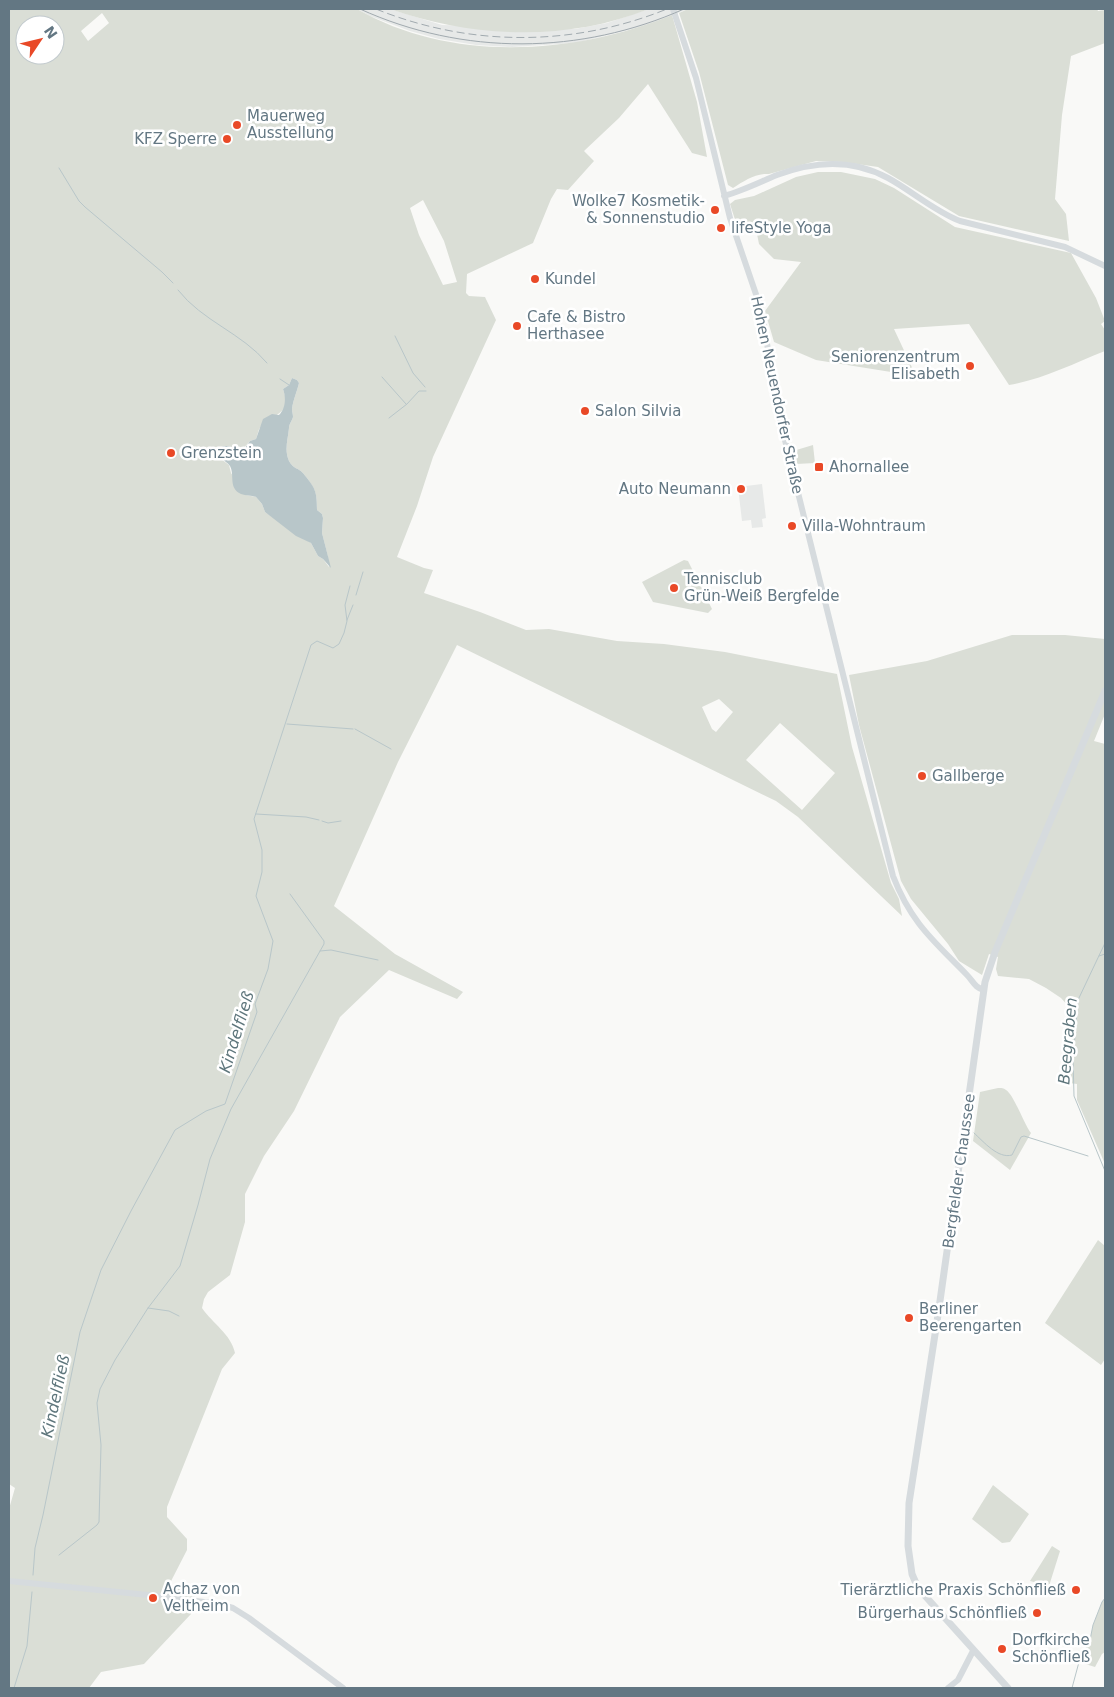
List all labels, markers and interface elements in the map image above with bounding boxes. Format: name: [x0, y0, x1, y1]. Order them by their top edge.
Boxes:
north arrow: [15, 15, 65, 65]
text: N: [41, 23, 61, 42]
place label: Mauerweg Ausstellung: [247, 107, 334, 142]
marker: Mauerweg Ausstellung: [231, 119, 243, 131]
place label: KFZ Sperre: [134, 130, 217, 148]
marker: KFZ Sperre: [221, 133, 233, 145]
place label: Wolke7 Kosmetik- & Sonnenstudio: [572, 192, 705, 227]
marker: Wolke7 Kosmetik- & Sonnenstudio: [709, 204, 721, 216]
place label: lifeStyle Yoga: [731, 219, 831, 237]
marker: lifeStyle Yoga: [715, 222, 727, 234]
place label: Kundel: [545, 270, 596, 288]
marker: Kundel: [529, 273, 541, 285]
street label: Hohen Neuendorfer Straße: [747, 294, 807, 496]
place label: Cafe & Bistro Herthasee: [527, 308, 626, 343]
marker: Cafe & Bistro Herthasee: [511, 320, 523, 332]
place label: Seniorenzentrum Elisabeth: [831, 348, 960, 383]
marker: Seniorenzentrum Elisabeth: [964, 360, 976, 372]
place label: Salon Silvia: [595, 402, 681, 420]
marker: Salon Silvia: [579, 405, 591, 417]
place label: Grenzstein: [181, 444, 262, 462]
marker: Grenzstein: [165, 447, 177, 459]
place label: Ahornallee: [829, 458, 909, 476]
marker: Ahornallee: [813, 461, 825, 473]
place label: Auto Neumann: [619, 480, 731, 498]
marker: Auto Neumann: [735, 483, 747, 495]
place label: Villa-Wohntraum: [802, 517, 926, 535]
marker: Villa-Wohntraum: [786, 520, 798, 532]
place label: Tennisclub Grün-Weiß Bergfelde: [683, 570, 840, 605]
marker: Tennisclub Grün-Weiß Bergfelde: [668, 582, 680, 594]
place label: Gallberge: [932, 767, 1005, 785]
marker: Gallberge: [916, 770, 928, 782]
water label: Kindelfließ: [215, 989, 258, 1075]
water label: Beegraben: [1054, 997, 1081, 1085]
street label: Bergfelder Chaussee: [939, 1092, 979, 1250]
place label: Berliner Beerengarten: [919, 1300, 1022, 1335]
marker: Berliner Beerengarten: [903, 1312, 915, 1324]
water label: Kindelfließ: [37, 1353, 74, 1439]
place label: Achaz von Veltheim: [163, 1580, 240, 1615]
place label: Tierärztliche Praxis Schönfließ: [840, 1581, 1066, 1599]
marker: Tierärztliche Praxis Schönfließ: [1070, 1584, 1082, 1596]
marker: Achaz von Veltheim: [147, 1592, 159, 1604]
place label: Bürgerhaus Schönfließ: [858, 1604, 1027, 1622]
marker: Bürgerhaus Schönfließ: [1031, 1607, 1043, 1619]
place label: Dorfkirche Schönfließ: [1012, 1631, 1090, 1666]
marker: Dorfkirche Schönfließ: [996, 1643, 1008, 1655]

